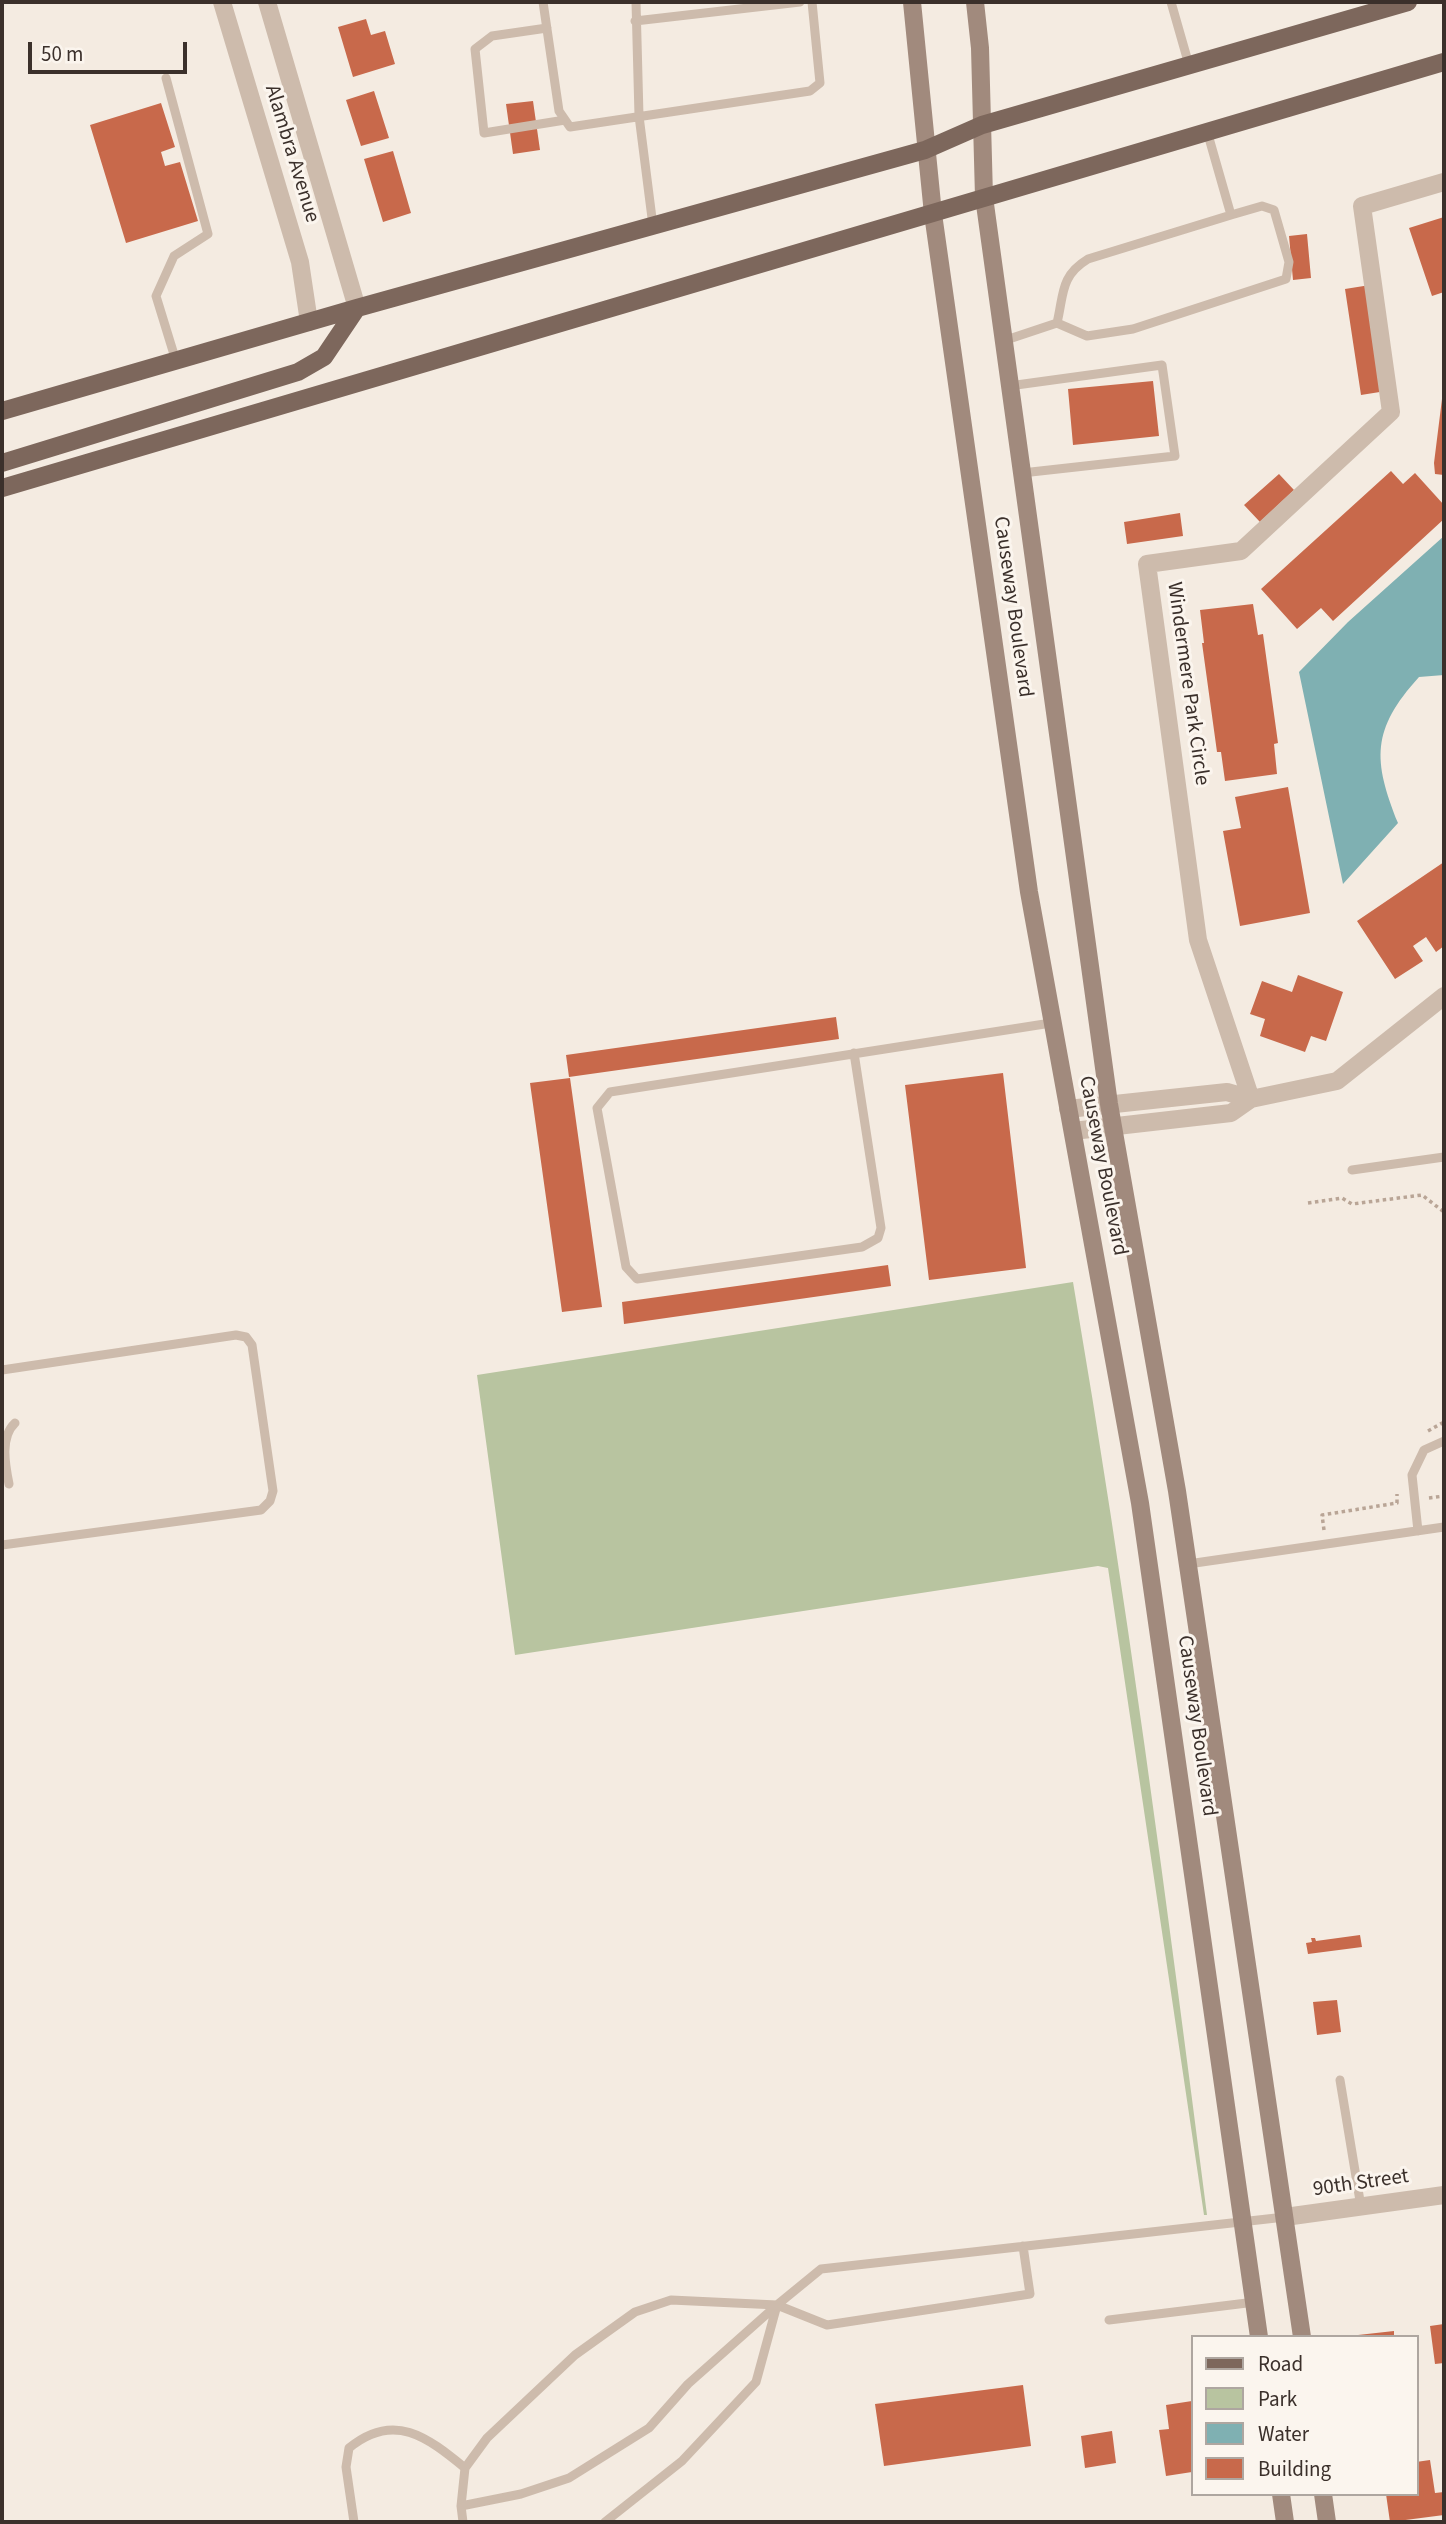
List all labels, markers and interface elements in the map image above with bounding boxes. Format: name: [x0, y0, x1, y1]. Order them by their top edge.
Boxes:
scale bar: [32, 28, 191, 72]
text: 50 m: [41, 39, 83, 69]
street label: Alambra Avenue: [258, 82, 324, 226]
street label: Causeway Boulevard: [987, 515, 1037, 699]
street label: Windermere Park Circle: [1160, 581, 1214, 787]
street label: Causeway Boulevard: [1072, 1074, 1132, 1258]
street label: Causeway Boulevard: [1171, 1634, 1221, 1818]
street label: 90th Street: [1312, 2165, 1410, 2203]
legend: [1190, 2335, 1418, 2496]
text: Road: [1258, 2349, 1303, 2379]
text: Park: [1258, 2384, 1297, 2414]
text: Water: [1258, 2419, 1309, 2449]
text: Building: [1258, 2454, 1331, 2484]

